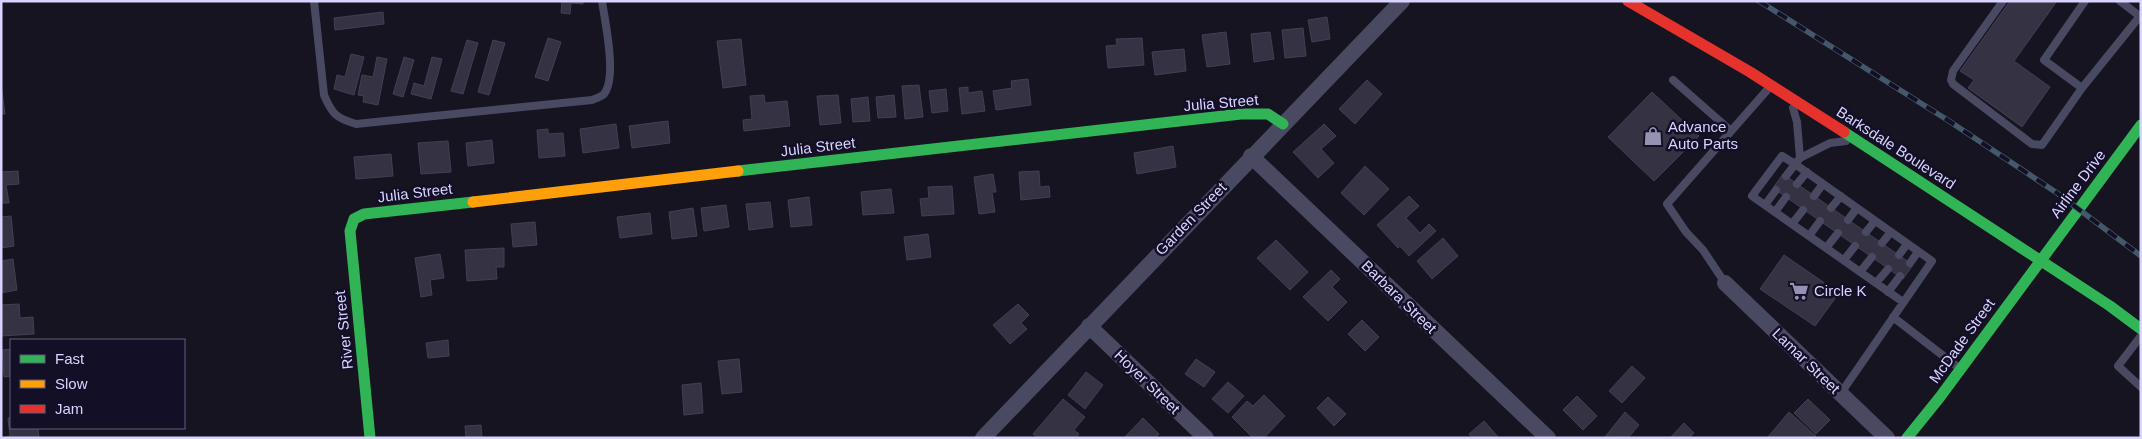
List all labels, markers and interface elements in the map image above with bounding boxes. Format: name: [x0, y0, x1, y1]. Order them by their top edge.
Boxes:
street label: Julia Street: [1183, 91, 1260, 114]
street label: Barksdale Boulevard: [1834, 103, 1959, 192]
place label: Advance Auto Parts: [1668, 118, 1738, 152]
shop icon: Advance Auto Parts: [1642, 125, 1664, 147]
street label: Julia Street: [780, 133, 857, 160]
street label: Airline Drive: [2046, 146, 2109, 221]
street label: Garden Street: [1152, 178, 1230, 258]
street label: Julia Street: [377, 179, 454, 206]
street label: Barbara Street: [1358, 257, 1441, 337]
supermarket icon: Circle K: [1788, 280, 1810, 302]
place label: Circle K: [1814, 282, 1867, 299]
street label: River Street: [331, 289, 356, 370]
street label: McDade Street: [1925, 295, 1998, 386]
street label: Lamar Street: [1769, 324, 1844, 397]
legend: [10, 339, 185, 429]
street label: Hoyer Street: [1111, 346, 1184, 418]
text: Fast: [55, 350, 85, 367]
text: Slow: [55, 375, 88, 392]
text: Jam: [55, 400, 83, 417]

